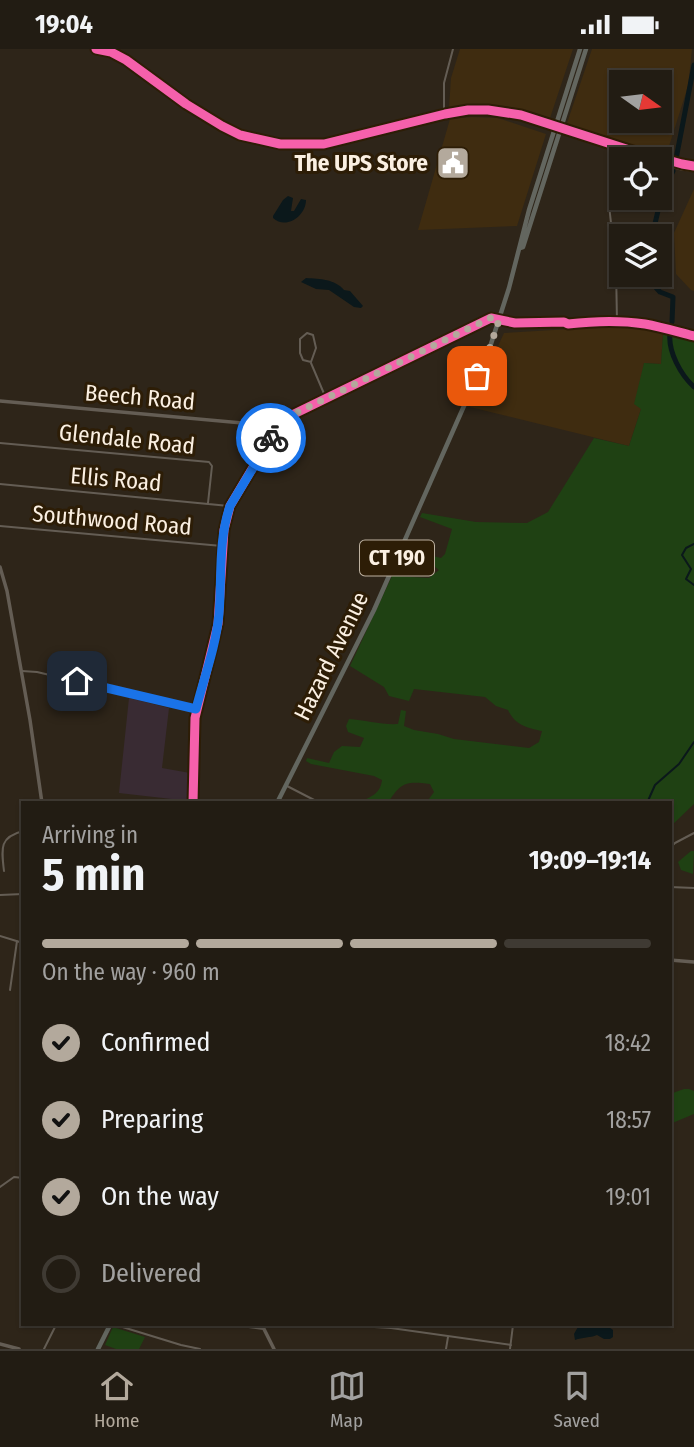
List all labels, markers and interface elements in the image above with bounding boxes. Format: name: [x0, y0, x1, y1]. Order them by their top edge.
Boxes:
text: 19:04: [35, 9, 93, 40]
north arrow: [609, 70, 672, 133]
map controls: [609, 70, 672, 287]
public building icon: The UPS Store: [434, 144, 472, 182]
button: locate: [609, 147, 672, 210]
place label: The UPS Store: [295, 149, 428, 177]
button: layers: [609, 224, 672, 287]
pin: [447, 346, 507, 406]
icon: bag: [458, 357, 496, 395]
street label: Beech Road: [84, 378, 196, 416]
courier: [236, 403, 306, 473]
street label: Glendale Road: [58, 418, 196, 460]
icon: bike: [252, 419, 290, 457]
street label: Ellis Road: [69, 461, 163, 497]
street label: Southwood Road: [31, 499, 193, 541]
road number: CT 190: [360, 540, 434, 575]
street label: Hazard Avenue: [288, 587, 374, 725]
pin: [47, 651, 107, 711]
icon: home: [58, 662, 96, 700]
text: Arriving in: [42, 821, 138, 849]
text: 19:09–19:14: [529, 845, 651, 876]
text: 5 min: [42, 847, 145, 902]
text: On the way · 960 m: [42, 958, 220, 986]
icon: check: [42, 1024, 80, 1062]
text: Confirmed: [101, 1027, 211, 1058]
text: 18:42: [605, 1029, 651, 1057]
icon: check: [42, 1101, 80, 1139]
text: Preparing: [101, 1104, 203, 1135]
text: 18:57: [606, 1106, 651, 1134]
icon: check: [42, 1178, 80, 1216]
text: On the way: [101, 1181, 219, 1212]
text: 19:01: [606, 1183, 651, 1211]
text: Delivered: [101, 1258, 202, 1289]
tab: Home: [94, 1367, 140, 1432]
tab: Map: [328, 1367, 366, 1432]
tab: Saved: [554, 1367, 600, 1432]

